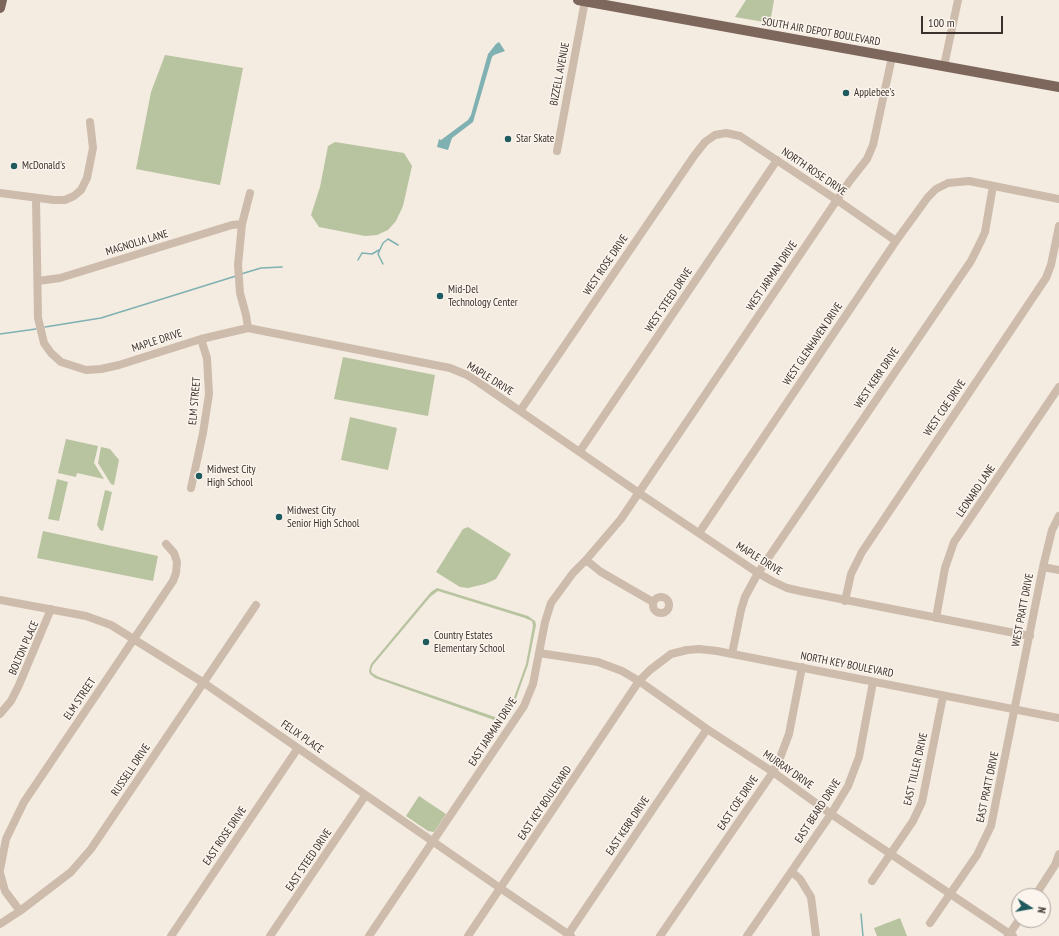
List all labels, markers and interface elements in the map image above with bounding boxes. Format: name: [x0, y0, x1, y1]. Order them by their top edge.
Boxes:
scale bar: [923, 8, 1005, 34]
street label: SOUTH AIR DEPOT BOULEVARD: [761, 15, 881, 49]
text: 100 m: [928, 15, 955, 30]
street label: BIZZELL AVENUE: [547, 41, 573, 107]
place label: Applebee's: [854, 86, 895, 100]
marker: Applebee's: [841, 88, 851, 98]
place label: Star Skate: [516, 132, 554, 146]
marker: Star Skate: [503, 134, 513, 144]
street label: NORTH ROSE DRIVE: [779, 145, 849, 199]
place label: McDonald's: [22, 159, 65, 173]
marker: McDonald's: [9, 161, 19, 171]
street label: MAGNOLIA LANE: [104, 227, 170, 259]
street label: WEST ROSE DRIVE: [581, 232, 631, 298]
street label: WEST JARMAN DRIVE: [744, 239, 800, 313]
street label: WEST STEED DRIVE: [643, 265, 695, 335]
place label: Mid-Del Technology Center: [448, 283, 518, 309]
marker: Mid-Del Technology Center: [435, 291, 445, 301]
street label: WEST GLENHAVEN DRIVE: [780, 300, 846, 388]
street label: MAPLE DRIVE: [130, 327, 184, 355]
street label: WEST KERR DRIVE: [852, 345, 902, 411]
street label: MAPLE DRIVE: [464, 360, 516, 398]
street label: ELM STREET: [186, 377, 204, 425]
street label: WEST COE DRIVE: [921, 377, 969, 439]
street label: LEONARD LANE: [954, 462, 998, 520]
place label: Midwest City High School: [207, 463, 256, 489]
marker: Midwest City High School: [194, 471, 204, 481]
place label: Midwest City Senior High School: [287, 504, 359, 530]
marker: Midwest City Senior High School: [274, 512, 284, 522]
street label: MAPLE DRIVE: [733, 540, 785, 578]
street label: WEST PRATT DRIVE: [1009, 572, 1037, 648]
street label: BOLTON PLACE: [6, 619, 42, 677]
place label: Country Estates Elementary School: [434, 629, 505, 655]
marker: Country Estates Elementary School: [421, 637, 431, 647]
street label: NORTH KEY BOULEVARD: [799, 650, 895, 680]
street label: ELM STREET: [61, 675, 99, 723]
street label: EAST JARMAN DRIVE: [466, 695, 520, 769]
street label: FELIX PLACE: [278, 718, 326, 756]
street label: EAST TILLER DRIVE: [901, 731, 931, 807]
street label: RUSSELL DRIVE: [109, 741, 153, 799]
street label: MURRAY DRIVE: [760, 748, 816, 792]
street label: EAST PRATT DRIVE: [974, 750, 1002, 824]
street label: EAST KEY BOULEVARD: [515, 763, 575, 843]
street label: EAST COE DRIVE: [715, 773, 761, 833]
street label: EAST BEARD DRIVE: [792, 776, 844, 846]
street label: EAST KERR DRIVE: [603, 794, 653, 858]
street label: EAST ROSE DRIVE: [200, 804, 250, 868]
street label: EAST STEED DRIVE: [283, 826, 335, 894]
north arrow: [1011, 888, 1051, 928]
text: N: [1034, 906, 1049, 914]

